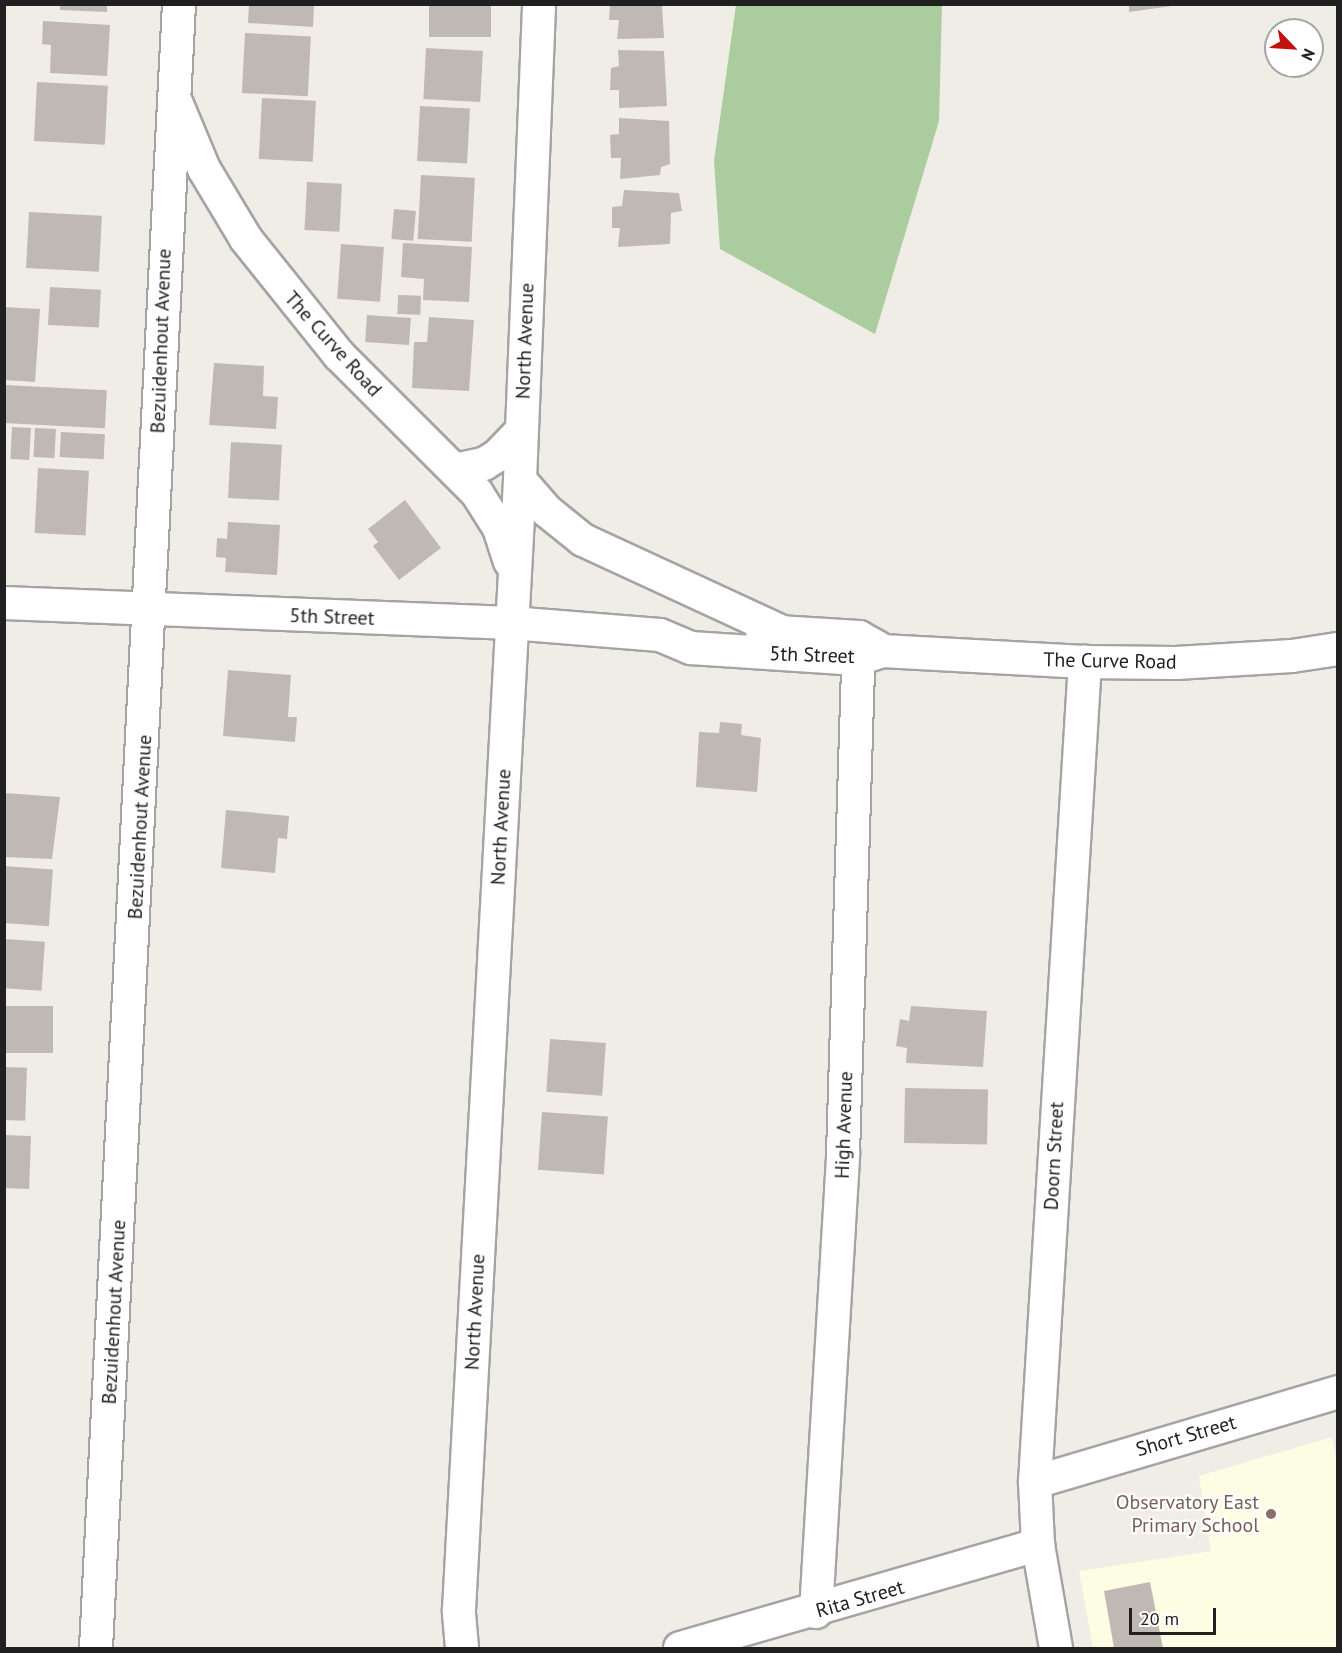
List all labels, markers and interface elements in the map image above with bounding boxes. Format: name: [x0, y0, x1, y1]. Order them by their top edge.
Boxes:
north arrow: [1264, 18, 1324, 78]
text: N: [1297, 46, 1320, 64]
street label: Bezuidenhout Avenue: [146, 248, 176, 434]
street label: North Avenue: [511, 282, 539, 400]
street label: The Curve Road: [279, 286, 387, 402]
street label: 5th Street: [289, 604, 375, 630]
street label: 5th Street: [769, 642, 855, 668]
street label: The Curve Road: [1043, 648, 1177, 674]
street label: Bezuidenhout Avenue: [123, 734, 157, 920]
street label: North Avenue: [486, 768, 516, 886]
street label: High Avenue: [830, 1070, 858, 1180]
street label: Doorn Street: [1039, 1101, 1069, 1211]
street label: Bezuidenhout Avenue: [97, 1219, 131, 1405]
street label: North Avenue: [460, 1253, 490, 1371]
street label: Short Street: [1133, 1410, 1239, 1462]
place label: Observatory East Primary School: [1115, 1490, 1259, 1537]
marker: Observatory East Primary School: [1264, 1507, 1278, 1521]
street label: Rita Street: [813, 1575, 907, 1623]
scale bar: [1132, 1596, 1219, 1634]
text: 20 m: [1140, 1607, 1179, 1630]

